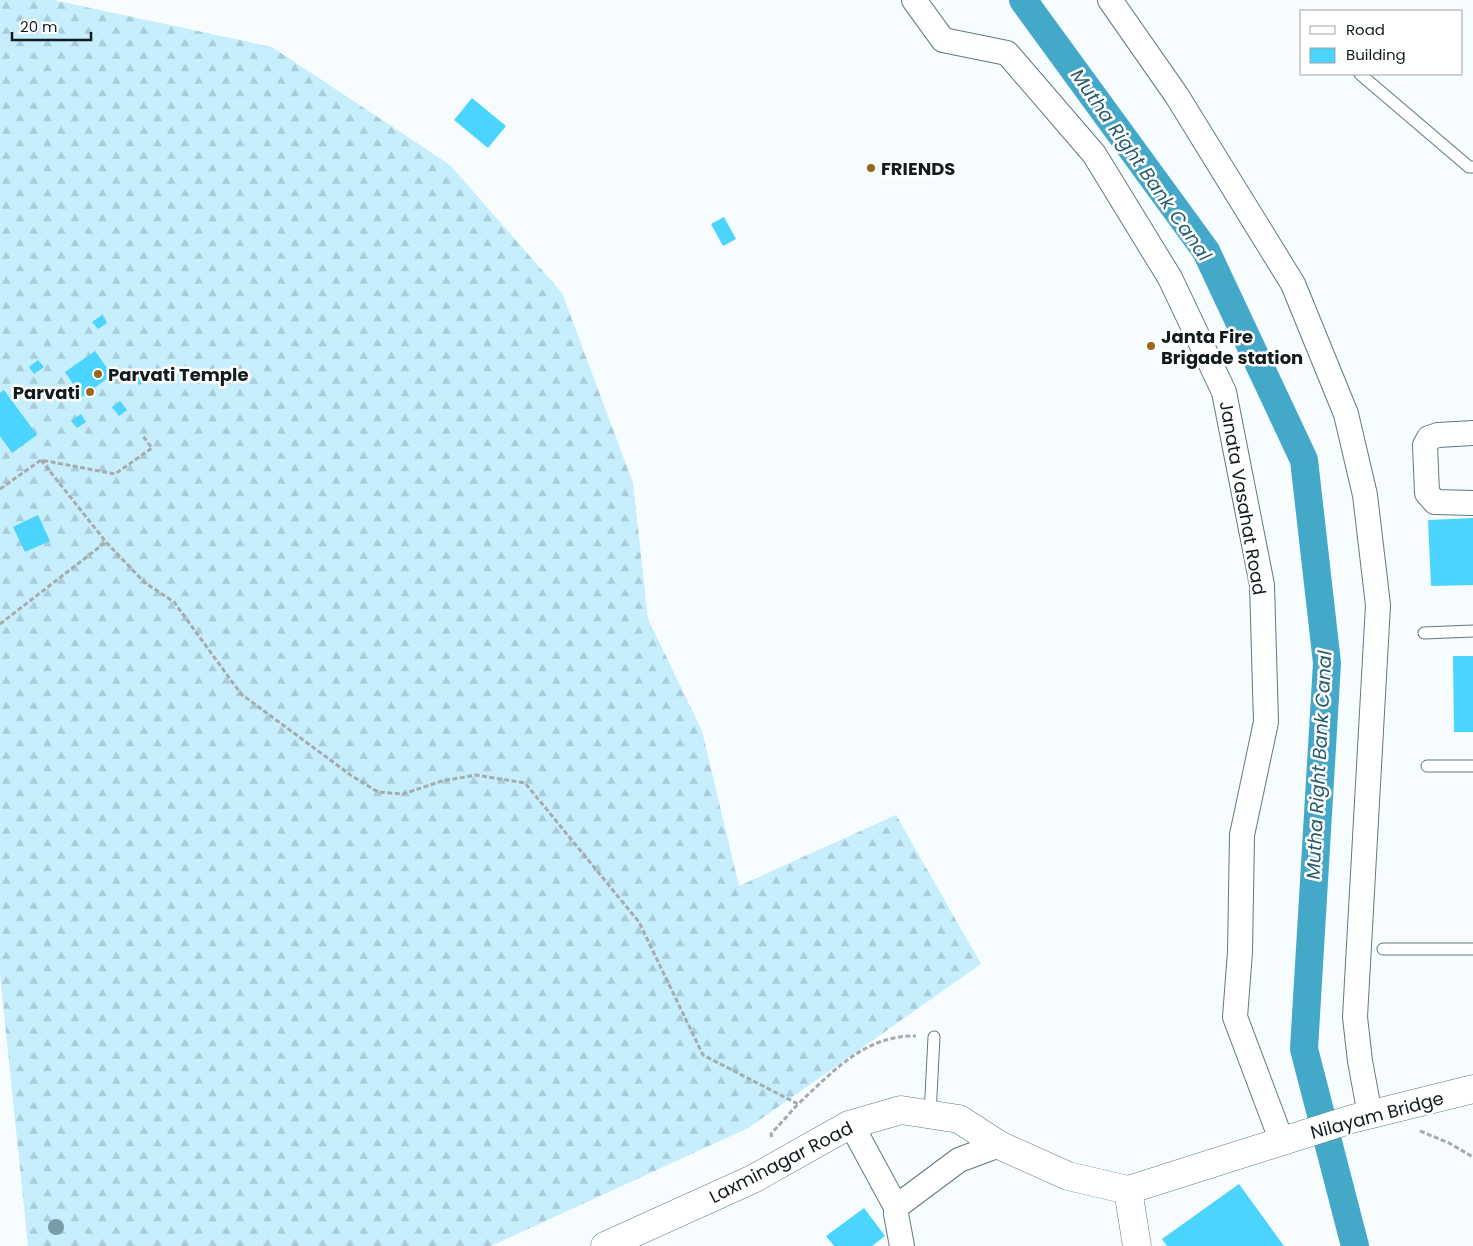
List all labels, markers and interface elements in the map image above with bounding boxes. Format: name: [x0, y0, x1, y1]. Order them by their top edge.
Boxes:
scale bar: [12, 10, 91, 42]
legend: [1300, 10, 1463, 75]
text: 20 m: [20, 16, 58, 37]
text: Road: [1346, 19, 1385, 40]
text: Building: [1346, 44, 1406, 65]
water label: Mutha Right Bank Canal: [1064, 63, 1218, 267]
place label: FRIENDS: [881, 156, 955, 181]
marker: FRIENDS: [865, 162, 877, 174]
place label: Janta Fire Brigade station: [1161, 324, 1303, 370]
marker: Janta Fire Brigade station: [1145, 340, 1157, 352]
place label: Parvati Temple: [108, 362, 249, 387]
marker: Parvati Temple: [92, 368, 104, 380]
place label: Parvati: [13, 380, 80, 405]
marker: Parvati: [84, 386, 96, 398]
street label: Janata Vasahat Road: [1214, 399, 1272, 597]
water label: Mutha Right Bank Canal: [1300, 650, 1338, 880]
street label: Nilayam Bridge: [1308, 1085, 1446, 1145]
street label: Laxminagar Road: [705, 1115, 857, 1209]

